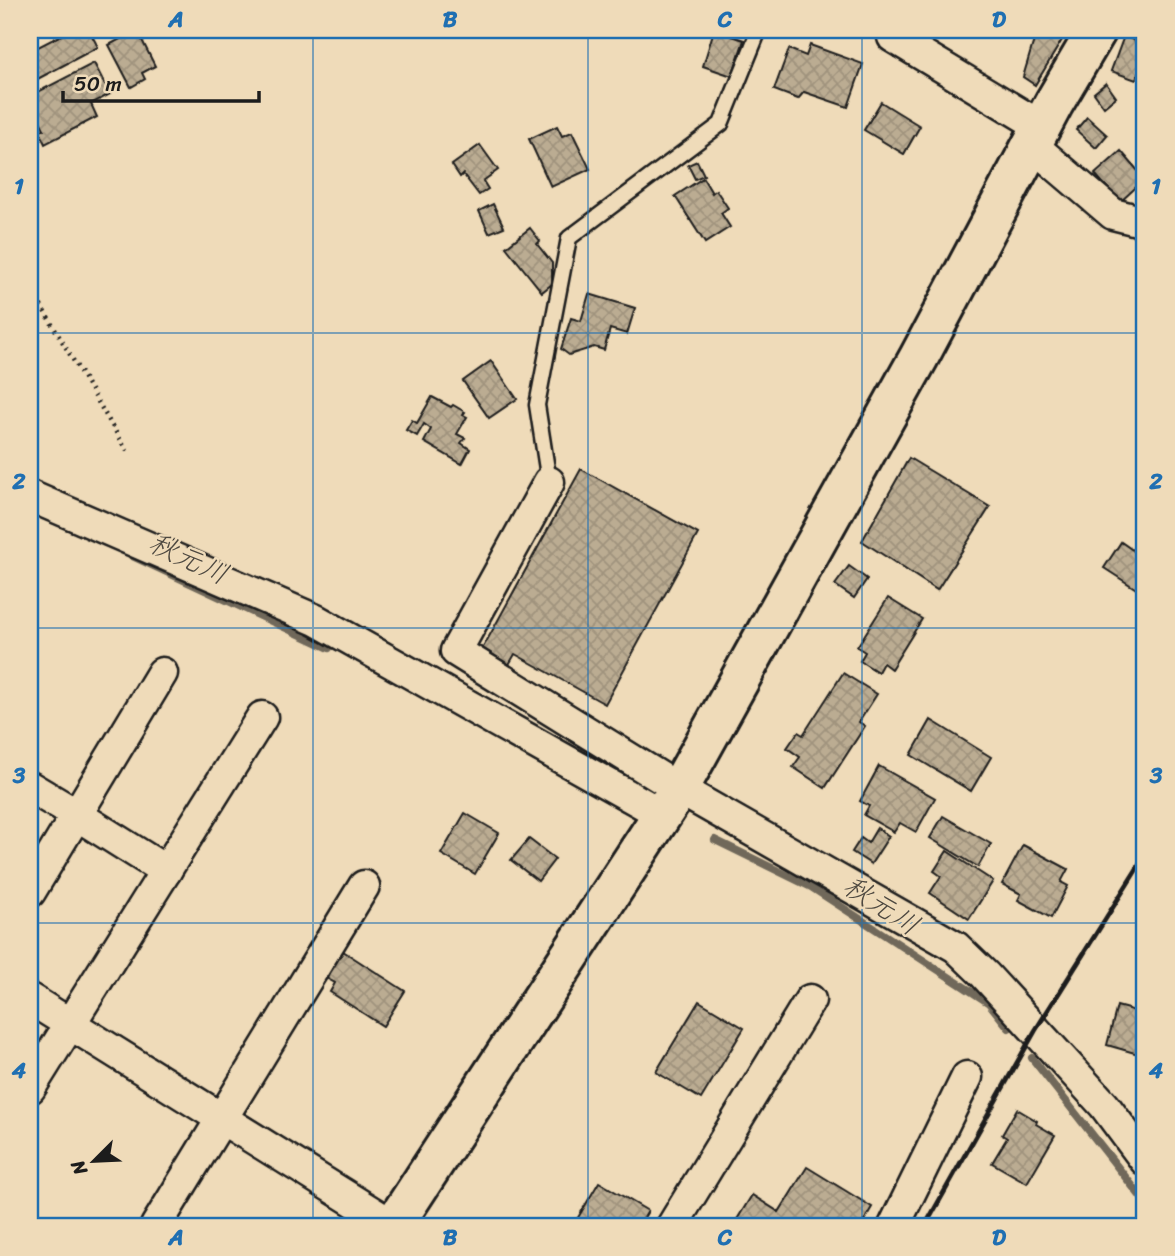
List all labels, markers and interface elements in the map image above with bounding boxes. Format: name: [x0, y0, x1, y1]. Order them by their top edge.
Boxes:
text: A: [167, 0, 184, 40]
text: B: [443, 0, 458, 40]
text: C: [717, 0, 733, 40]
text: D: [992, 0, 1007, 40]
scale bar: [63, 60, 259, 104]
text: 50 m: [74, 65, 122, 103]
text: 1: [14, 166, 24, 207]
text: 1: [1151, 166, 1161, 207]
text: 2: [11, 461, 26, 502]
text: 2: [1148, 461, 1163, 502]
water label: 秋元川: [140, 518, 237, 598]
text: 3: [12, 755, 26, 796]
text: 3: [1149, 755, 1163, 796]
water label: 秋元川: [833, 862, 930, 949]
text: 4: [11, 1050, 27, 1091]
text: 4: [1148, 1050, 1164, 1091]
north arrow: [60, 1126, 130, 1196]
text: N: [61, 1154, 97, 1181]
text: A: [167, 1217, 184, 1256]
text: B: [443, 1217, 458, 1256]
text: C: [717, 1217, 733, 1256]
text: D: [992, 1217, 1007, 1256]

